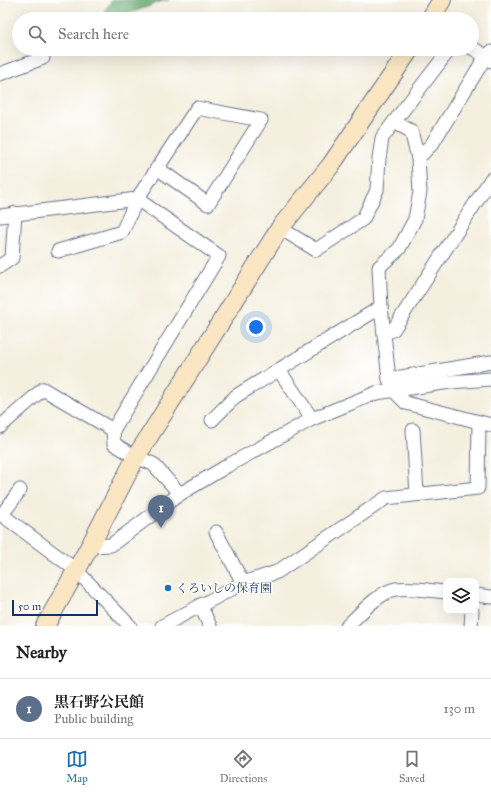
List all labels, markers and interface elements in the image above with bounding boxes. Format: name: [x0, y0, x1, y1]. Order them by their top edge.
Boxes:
search box: [12, 12, 479, 56]
icon: search: [26, 23, 48, 45]
text: Search here: [58, 25, 129, 43]
your location: [246, 317, 266, 337]
pin: 1: [148, 495, 174, 528]
map controls: [443, 578, 479, 614]
button: layers: [443, 578, 479, 614]
place label: くろいしの保育園: [176, 581, 272, 595]
marker: くろいしの保育園: [163, 583, 173, 593]
scale bar: [12, 598, 98, 617]
text: 50 m: [18, 600, 41, 613]
text: Nearby: [16, 642, 67, 663]
text: 黒石野公民館: [54, 693, 144, 711]
text: 1: [26, 701, 32, 717]
text: 130 m: [443, 701, 475, 717]
text: Public building: [54, 711, 133, 727]
tab: Map: [66, 748, 88, 785]
tab: Directions: [220, 748, 267, 785]
tab: Saved: [399, 748, 425, 785]

